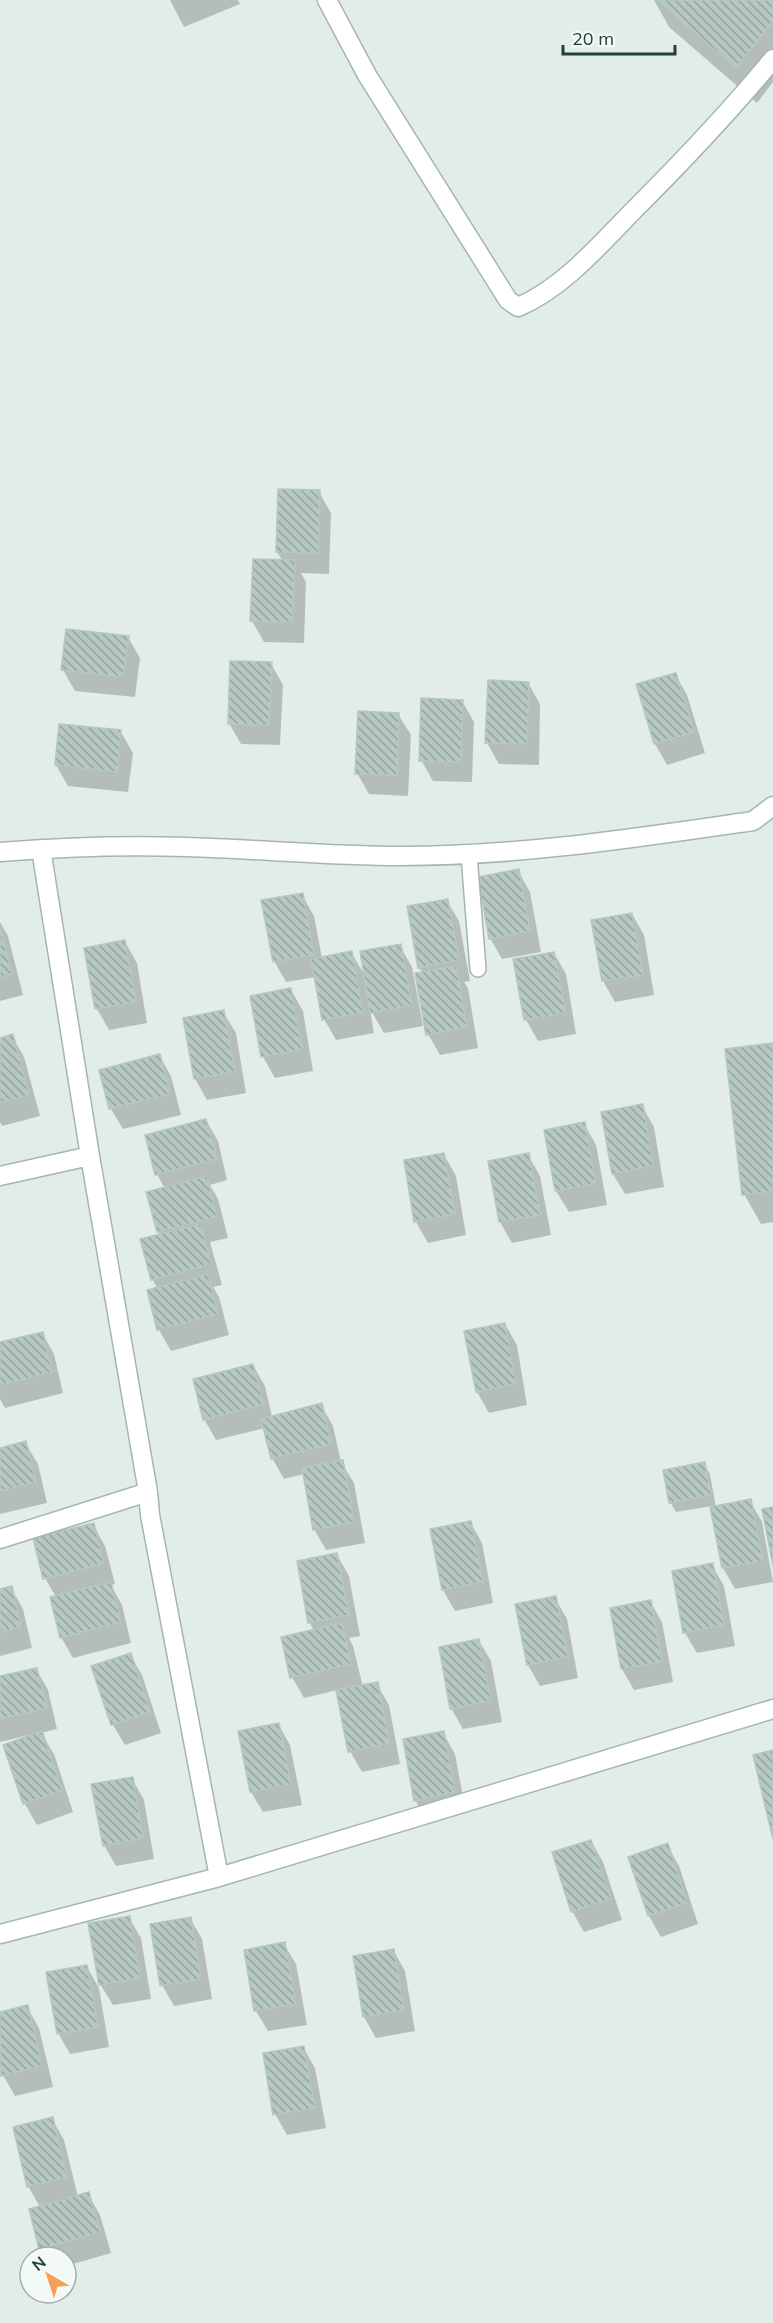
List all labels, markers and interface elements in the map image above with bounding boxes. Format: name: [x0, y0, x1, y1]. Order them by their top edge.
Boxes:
scale bar: [563, 18, 676, 56]
text: 20 m: [572, 27, 614, 50]
north arrow: [18, 2245, 78, 2305]
text: N: [28, 2252, 50, 2275]

